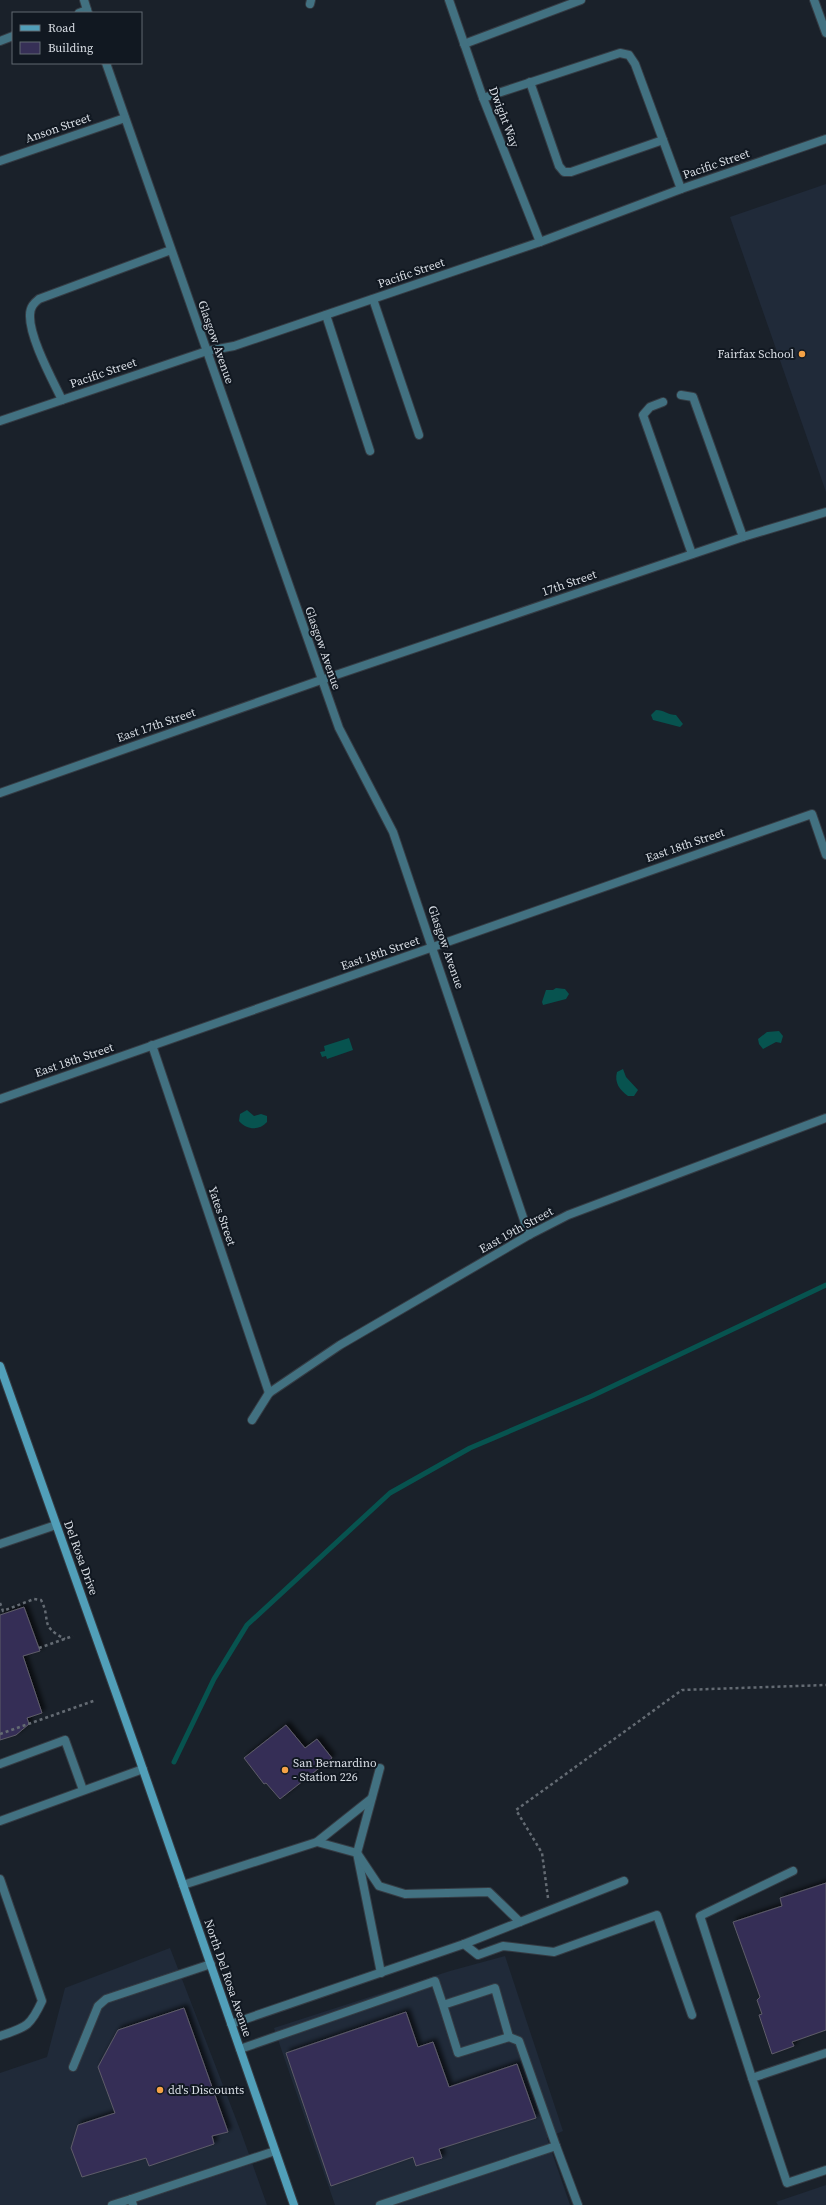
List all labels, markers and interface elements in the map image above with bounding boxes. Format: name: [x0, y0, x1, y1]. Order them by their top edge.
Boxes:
legend: [12, 12, 142, 64]
text: Road: [48, 20, 75, 36]
text: Building: [48, 40, 93, 56]
street label: Dwight Way: [485, 84, 523, 150]
street label: Anson Street: [23, 109, 93, 147]
street label: Pacific Street: [681, 145, 752, 183]
street label: Pacific Street: [376, 254, 447, 292]
street label: Glasgow Avenue: [194, 298, 238, 386]
place label: Fairfax School: [718, 346, 794, 362]
marker: Fairfax School: [797, 349, 807, 359]
street label: Pacific Street: [68, 354, 139, 392]
street label: 17th Street: [539, 566, 599, 600]
street label: Glasgow Avenue: [301, 604, 345, 692]
street label: East 17th Street: [115, 704, 198, 746]
street label: East 18th Street: [644, 824, 727, 866]
street label: Glasgow Avenue: [424, 903, 468, 991]
street label: East 18th Street: [339, 932, 422, 974]
street label: East 18th Street: [33, 1039, 116, 1081]
street label: Yates Street: [204, 1184, 240, 1248]
street label: East 19th Street: [476, 1203, 556, 1257]
street label: Del Rosa Drive: [60, 1519, 102, 1597]
place label: San Bernardino - Station 226: [293, 1755, 377, 1785]
marker: San Bernardino - Station 226: [280, 1765, 290, 1775]
street label: North Del Rosa Avenue: [200, 1917, 256, 2039]
place label: dd's Discounts: [168, 2082, 244, 2098]
marker: dd's Discounts: [155, 2085, 165, 2095]

